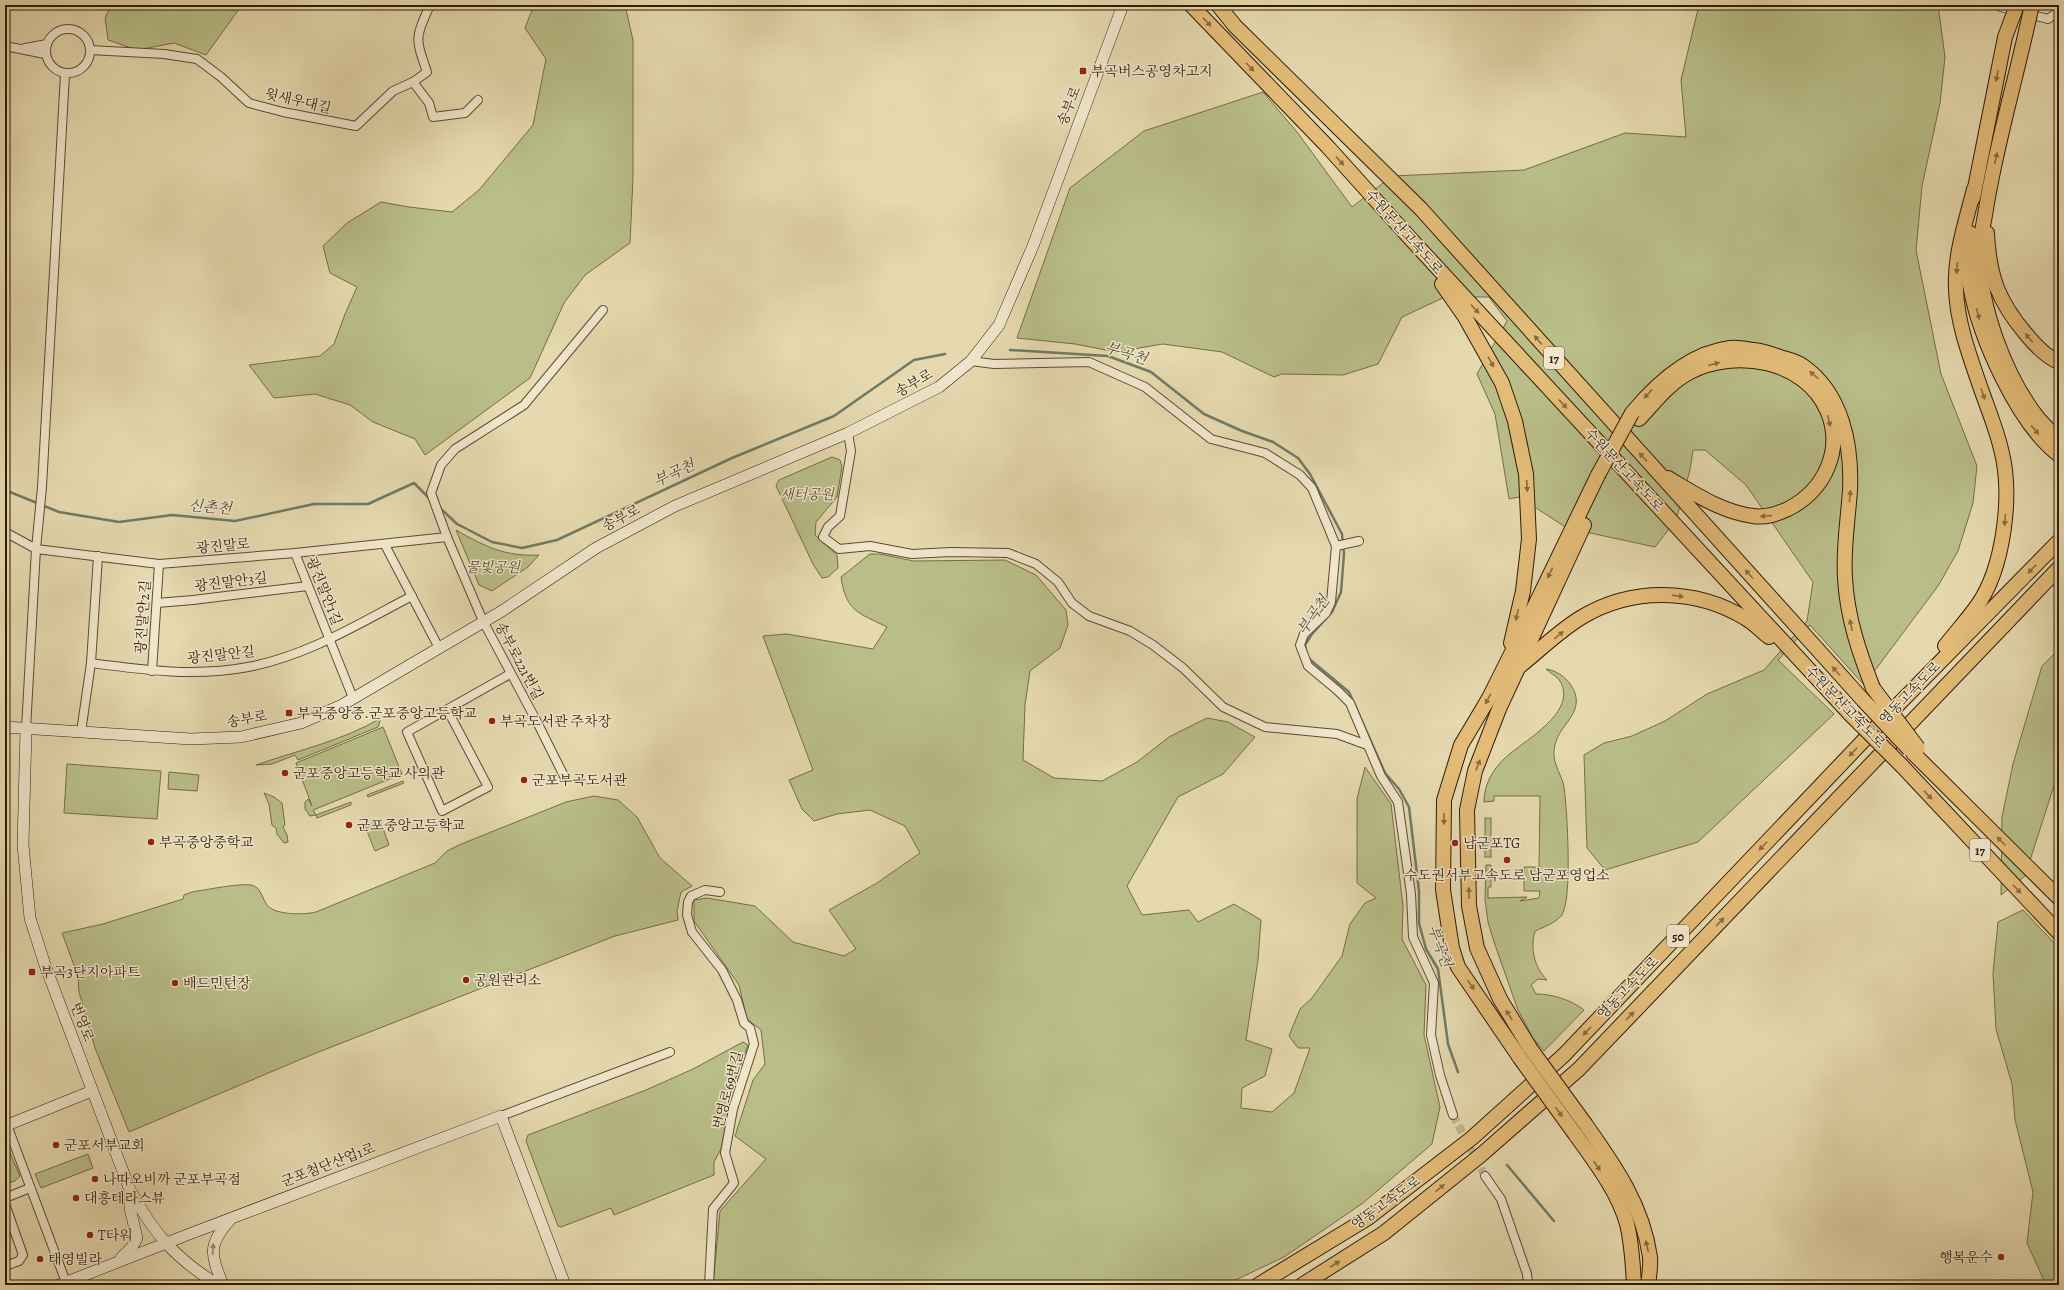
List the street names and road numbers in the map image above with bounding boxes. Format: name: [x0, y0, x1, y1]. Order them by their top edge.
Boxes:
street label: 송부로: [1053, 83, 1085, 128]
street label: 윗새우대길: [263, 84, 333, 118]
street label: 수원문산고속도로: [1361, 185, 1448, 279]
road number: 17: [1544, 347, 1564, 369]
street label: 송부로: [892, 364, 937, 401]
street label: 수원문산고속도로: [1580, 424, 1668, 516]
street label: 송부로: [599, 500, 644, 536]
street label: 광진말로: [195, 534, 251, 558]
street label: 광진말안1길: [302, 554, 346, 628]
street label: 광진말안3길: [193, 568, 269, 596]
street label: 광진말안2길: [131, 579, 155, 655]
street label: 송부로221번길: [490, 619, 548, 703]
street label: 광진말안길: [186, 642, 256, 668]
street label: 영동고속도로: [1875, 657, 1945, 729]
street label: 수원문산고속도로: [1801, 661, 1890, 753]
street label: 송부로: [225, 706, 269, 732]
road number: 17: [1970, 839, 1990, 861]
road number: 50: [1667, 925, 1689, 947]
street label: 영동고속도로: [1593, 952, 1663, 1024]
street label: 번영로: [66, 1000, 98, 1045]
street label: 번영로69번길: [708, 1049, 748, 1131]
street label: 군포첨단산업1로: [278, 1138, 378, 1192]
street label: 영동고속도로: [1348, 1171, 1425, 1235]

